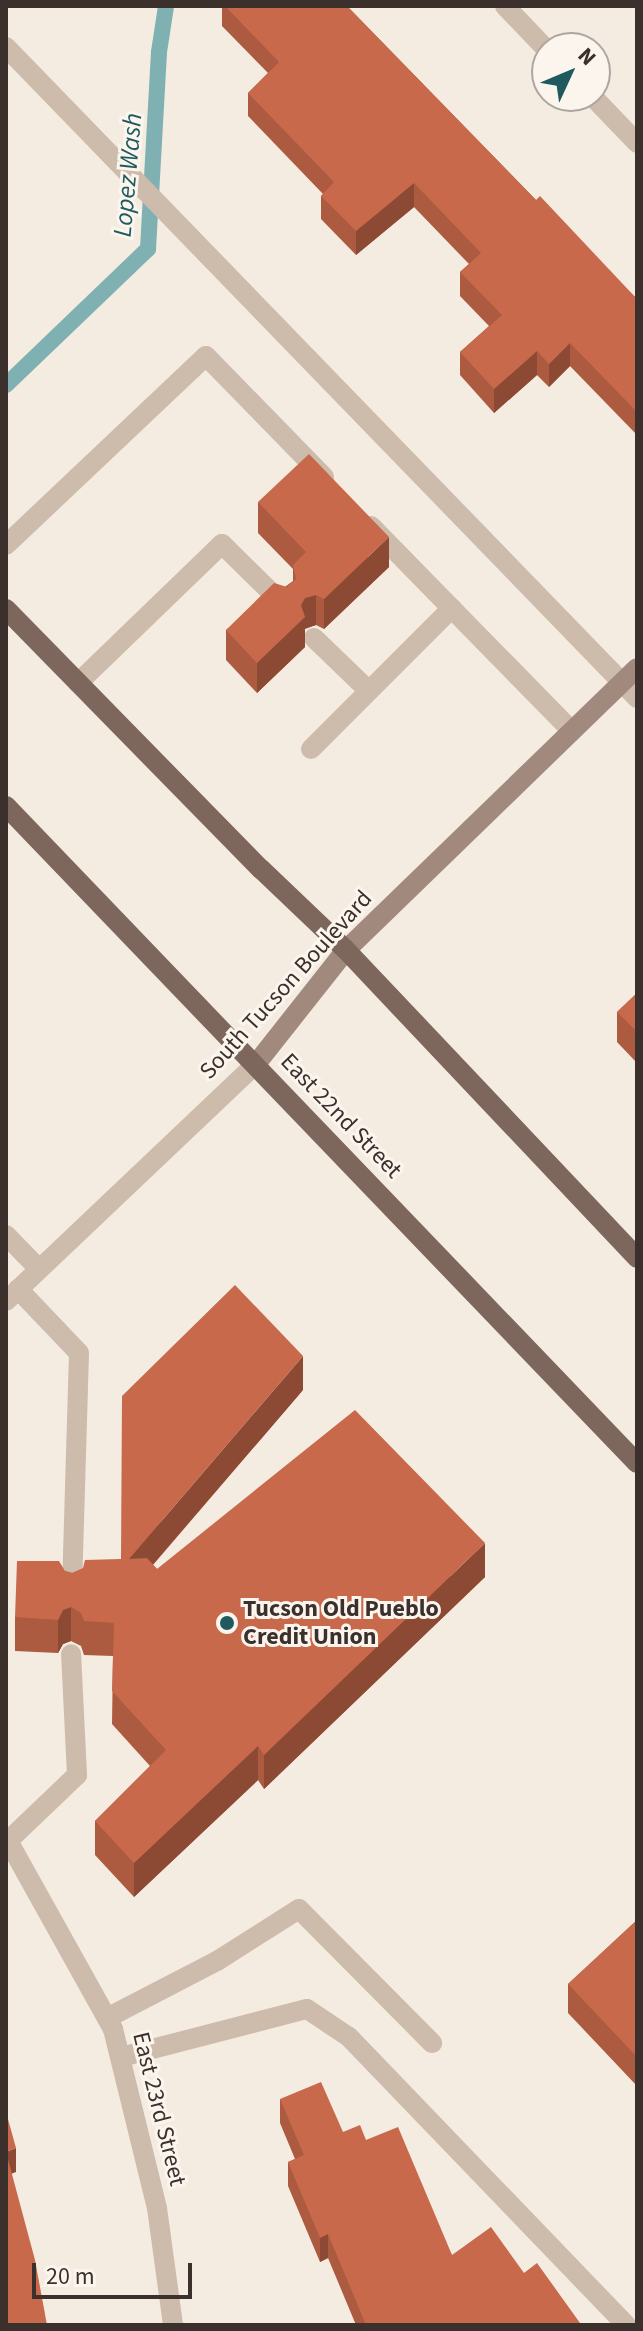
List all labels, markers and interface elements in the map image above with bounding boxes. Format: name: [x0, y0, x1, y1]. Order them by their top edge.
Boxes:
north arrow: [531, 32, 611, 112]
text: N: [570, 40, 603, 73]
water label: Lopez Wash: [107, 112, 149, 238]
street label: South Tucson Boulevard: [194, 885, 378, 1085]
street label: East 22nd Street: [274, 1048, 408, 1184]
place label: Tucson Old Pueblo Credit Union: [243, 1595, 439, 1651]
marker: Tucson Old Pueblo Credit Union: [218, 1614, 236, 1632]
street label: East 23rd Street: [126, 2029, 192, 2189]
scale bar: [36, 2247, 196, 2297]
text: 20 m: [46, 2259, 95, 2294]

